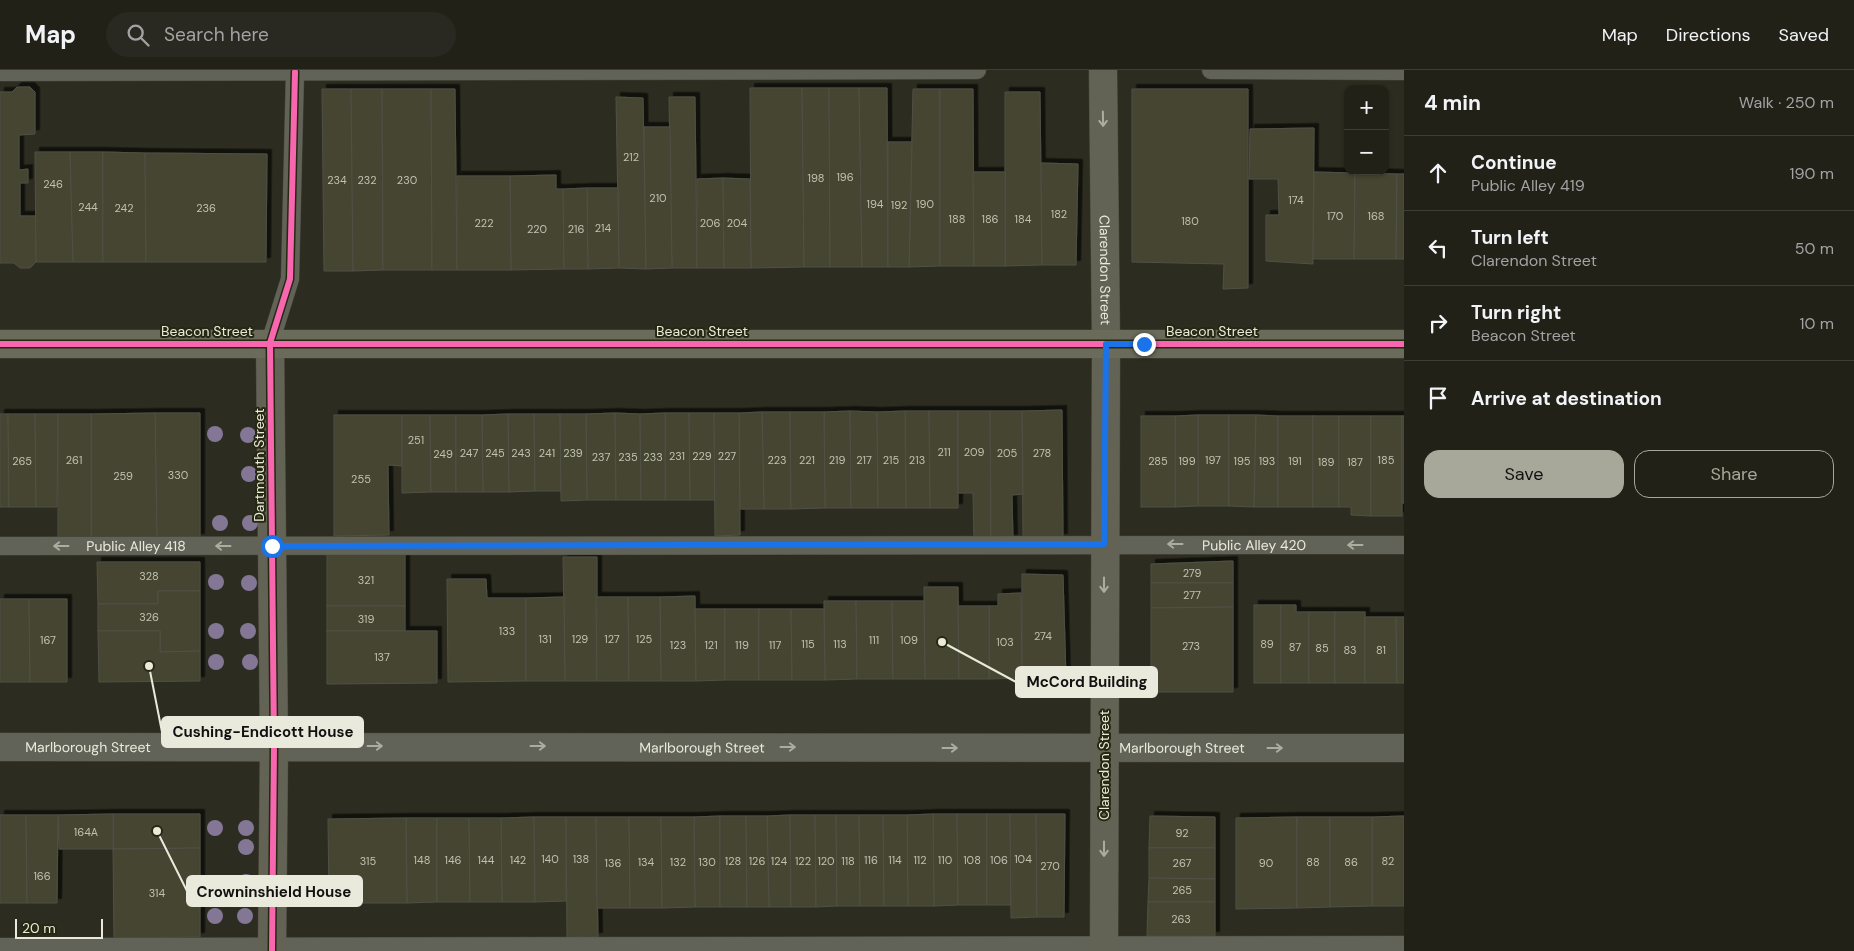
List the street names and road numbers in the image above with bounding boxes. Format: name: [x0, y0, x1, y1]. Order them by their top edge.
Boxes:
street label: Clarendon Street: [1096, 215, 1115, 325]
street label: Beacon Street: [161, 322, 253, 340]
street label: Beacon Street: [656, 322, 748, 340]
street label: Beacon Street: [1166, 322, 1258, 340]
street label: Dartmouth Street: [250, 408, 268, 522]
street label: Public Alley 420: [1202, 536, 1306, 554]
street label: Public Alley 418: [86, 537, 186, 555]
street label: Clarendon Street: [1095, 710, 1113, 820]
street label: Marlborough Street: [25, 738, 151, 756]
street label: Marlborough Street: [639, 738, 765, 757]
street label: Marlborough Street: [1119, 739, 1245, 757]

